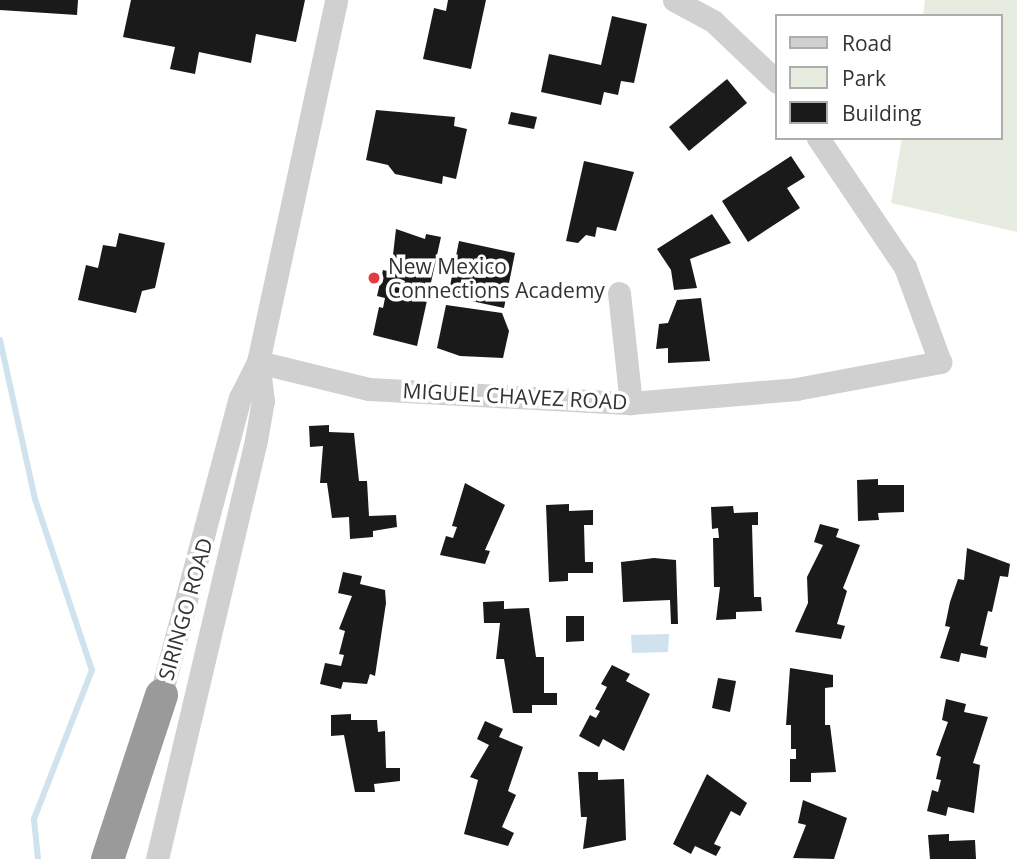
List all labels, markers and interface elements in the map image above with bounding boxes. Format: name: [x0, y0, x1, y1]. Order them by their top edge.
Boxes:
legend: [776, 14, 1003, 140]
text: Road: [842, 29, 892, 57]
text: Park: [842, 64, 886, 92]
text: Building: [842, 99, 921, 127]
place label: New Mexico Connections Academy: [388, 253, 605, 303]
marker: New Mexico Connections Academy: [366, 270, 382, 286]
street label: MIGUEL CHAVEZ ROAD: [402, 378, 628, 414]
street label: SIRINGO ROAD: [153, 535, 217, 683]

